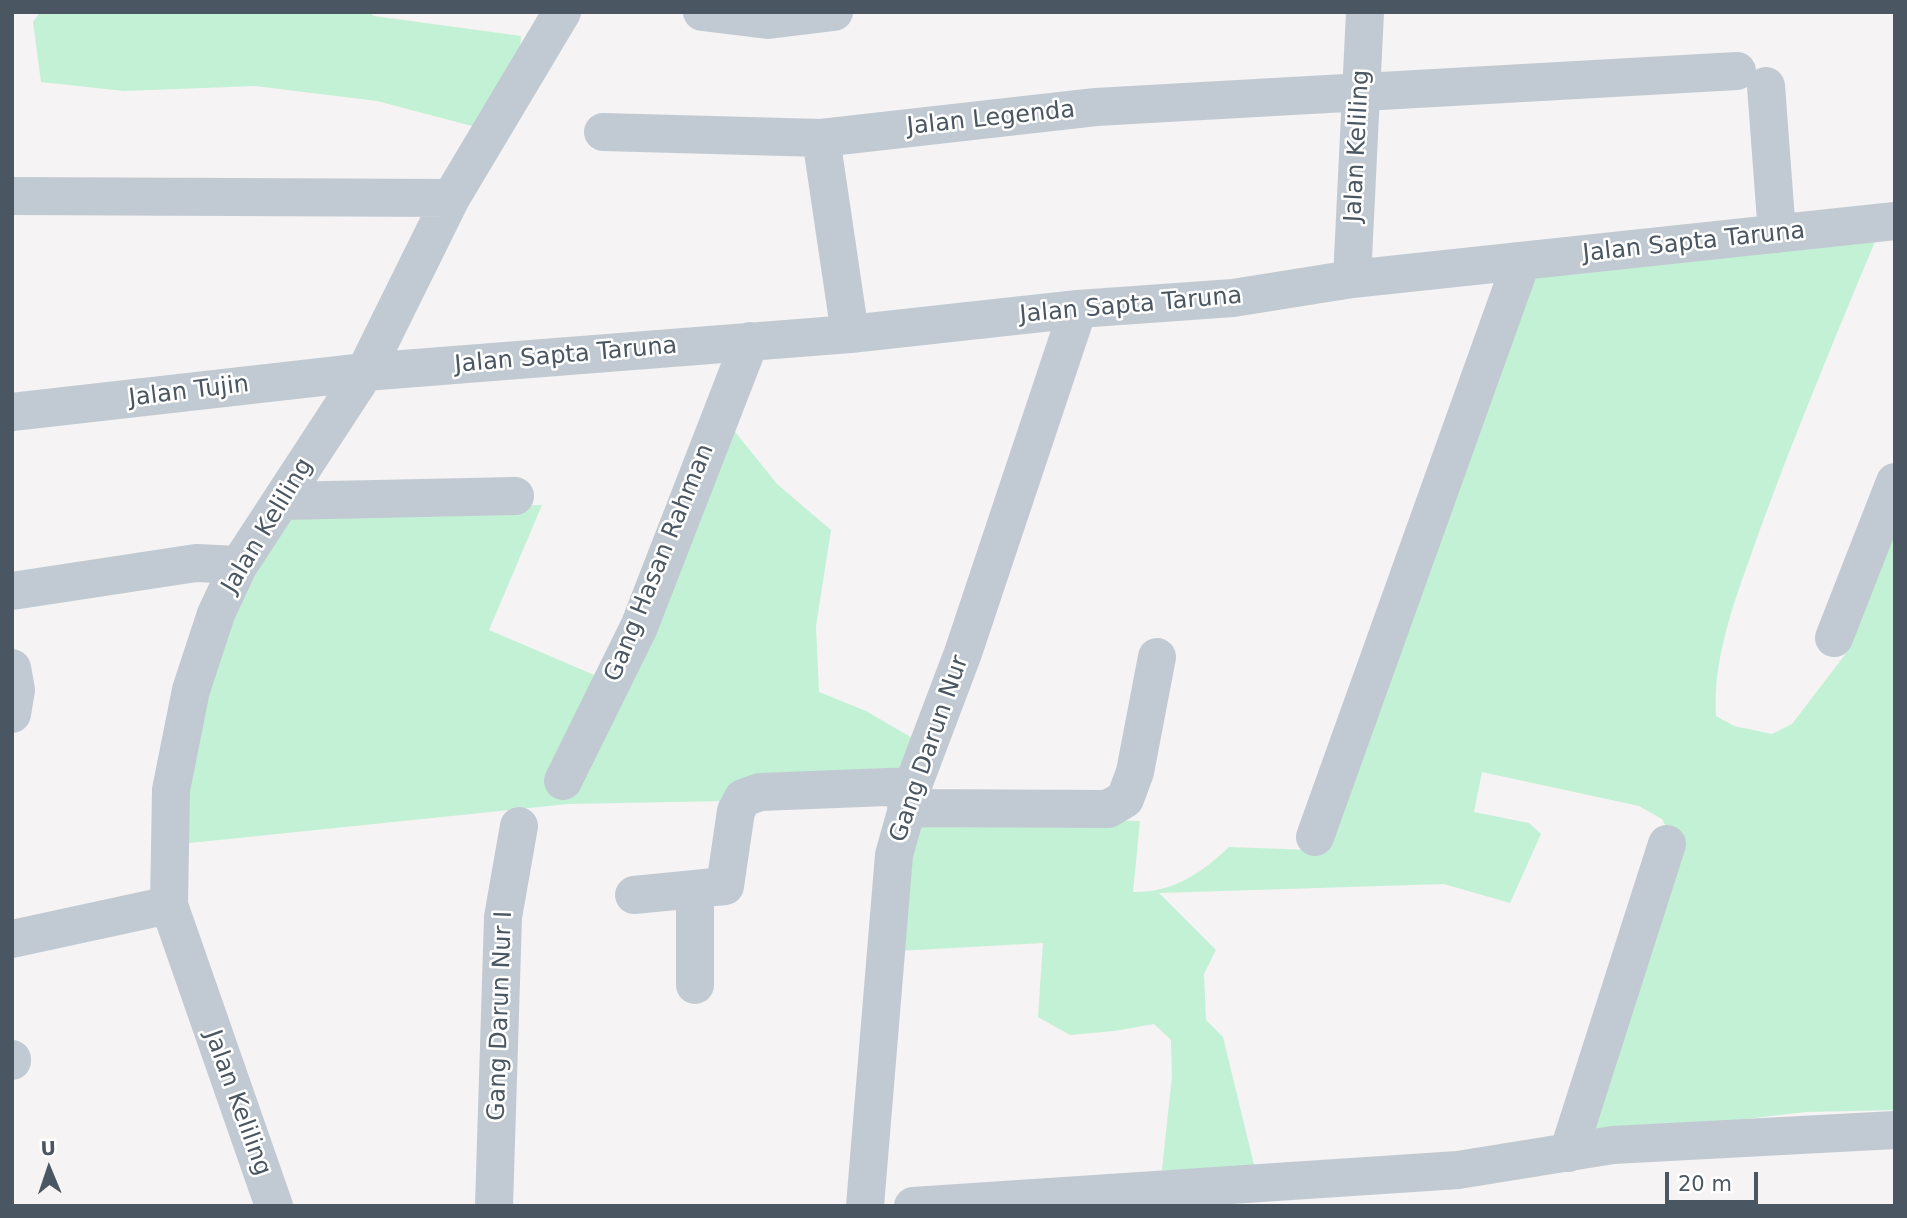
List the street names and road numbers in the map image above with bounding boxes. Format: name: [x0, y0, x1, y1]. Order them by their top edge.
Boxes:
street label: Jalan Keliling: [1340, 69, 1376, 223]
street label: Jalan Legenda: [906, 96, 1076, 142]
street label: Jalan Sapta Taruna: [1581, 217, 1807, 269]
street label: Jalan Sapta Taruna: [1019, 282, 1243, 330]
street label: Jalan Sapta Taruna: [454, 332, 678, 380]
street label: Jalan Tujin: [127, 370, 251, 414]
street label: Gang Hasan Rahman: [599, 440, 721, 686]
street label: Jalan Keliling: [216, 453, 320, 599]
street label: Gang Darun Nur: [885, 652, 975, 846]
street label: Gang Darun Nur I: [483, 910, 519, 1122]
street label: Jalan Keliling: [197, 1026, 277, 1180]

